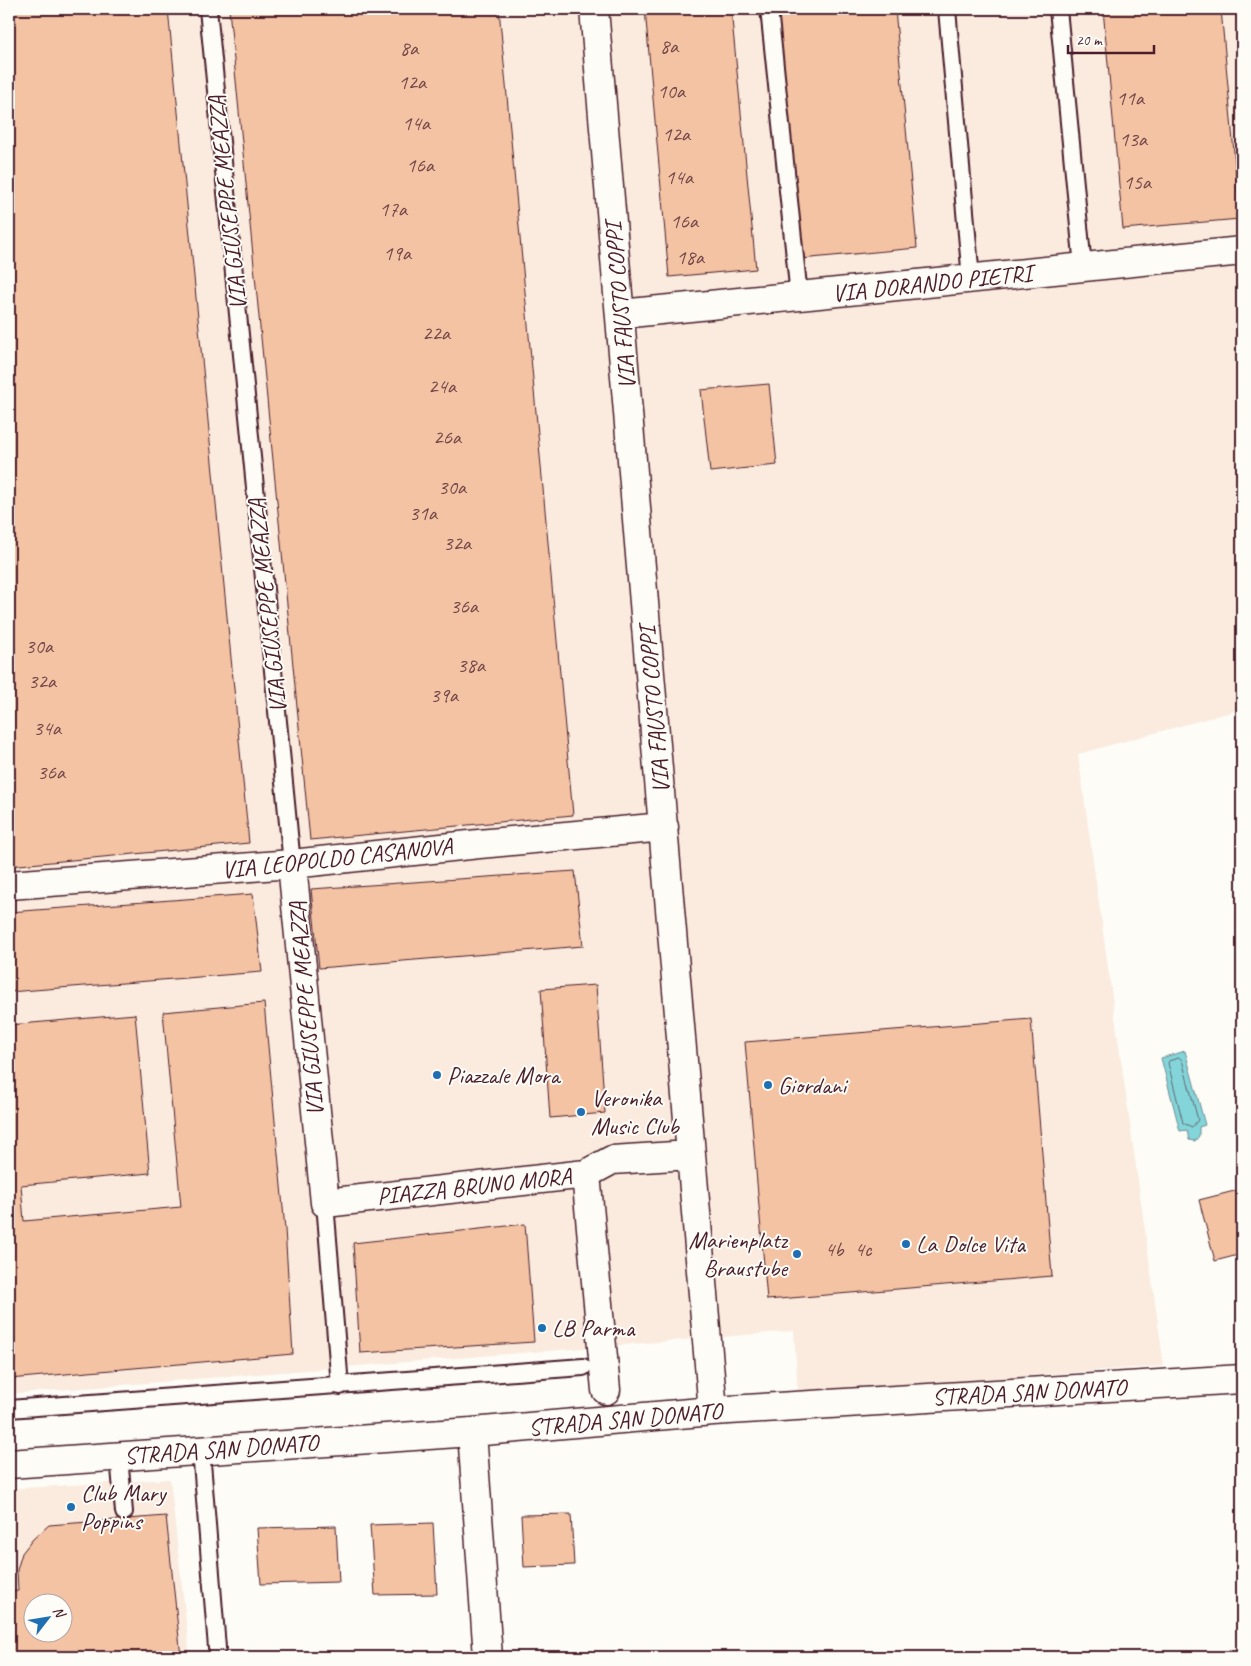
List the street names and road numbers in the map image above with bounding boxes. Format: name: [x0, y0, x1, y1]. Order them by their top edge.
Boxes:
street label: VIA GIUSEPPE MEAZZA: [201, 93, 253, 312]
street label: VIA FAUSTO COPPI: [597, 216, 642, 391]
street label: VIA DORANDO PIETRI: [831, 257, 1039, 308]
street label: VIA GIUSEPPE MEAZZA: [241, 496, 293, 715]
street label: VIA FAUSTO COPPI: [631, 620, 676, 795]
street label: VIA LEOPOLDO CASANOVA: [220, 831, 455, 885]
street label: VIA GIUSEPPE MEAZZA: [282, 900, 330, 1118]
street label: PIAZZA BRUNO MORA: [375, 1161, 574, 1211]
street label: STRADA SAN DONATO: [931, 1372, 1130, 1412]
street label: STRADA SAN DONATO: [527, 1395, 726, 1442]
street label: STRADA SAN DONATO: [123, 1427, 322, 1471]

